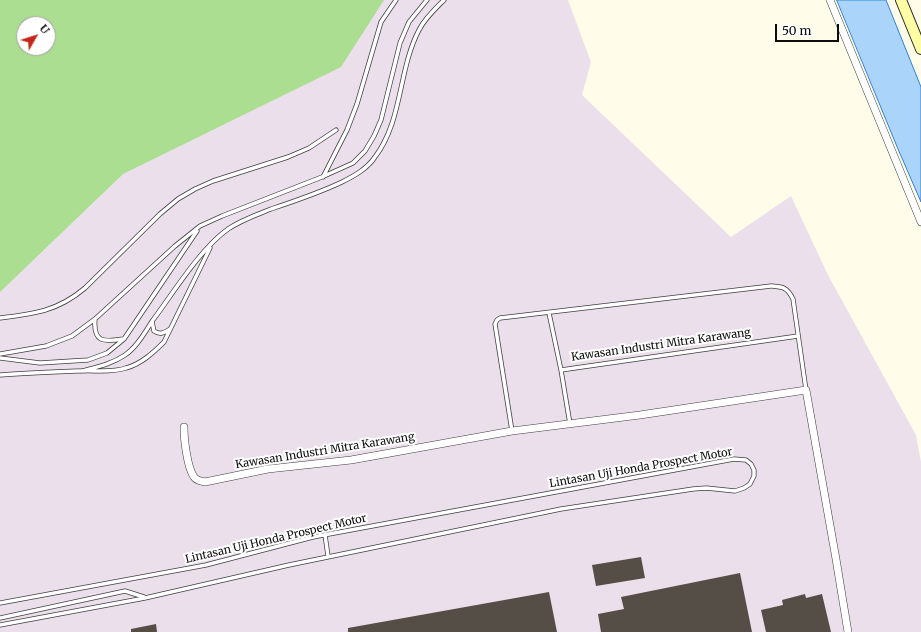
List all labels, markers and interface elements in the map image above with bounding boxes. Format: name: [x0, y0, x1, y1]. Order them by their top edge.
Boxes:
north arrow: [16, 16, 56, 56]
scale bar: [777, 16, 841, 42]
text: U: [37, 21, 53, 37]
text: 50 m: [782, 23, 811, 38]
street label: Kawasan Industri Mitra Karawang: [570, 326, 752, 364]
street label: Kawasan Industri Mitra Karawang: [234, 430, 416, 472]
street label: Lintasan Uji Honda Prospect Motor: [548, 445, 734, 491]
street label: Lintasan Uji Honda Prospect Motor: [184, 512, 368, 566]

